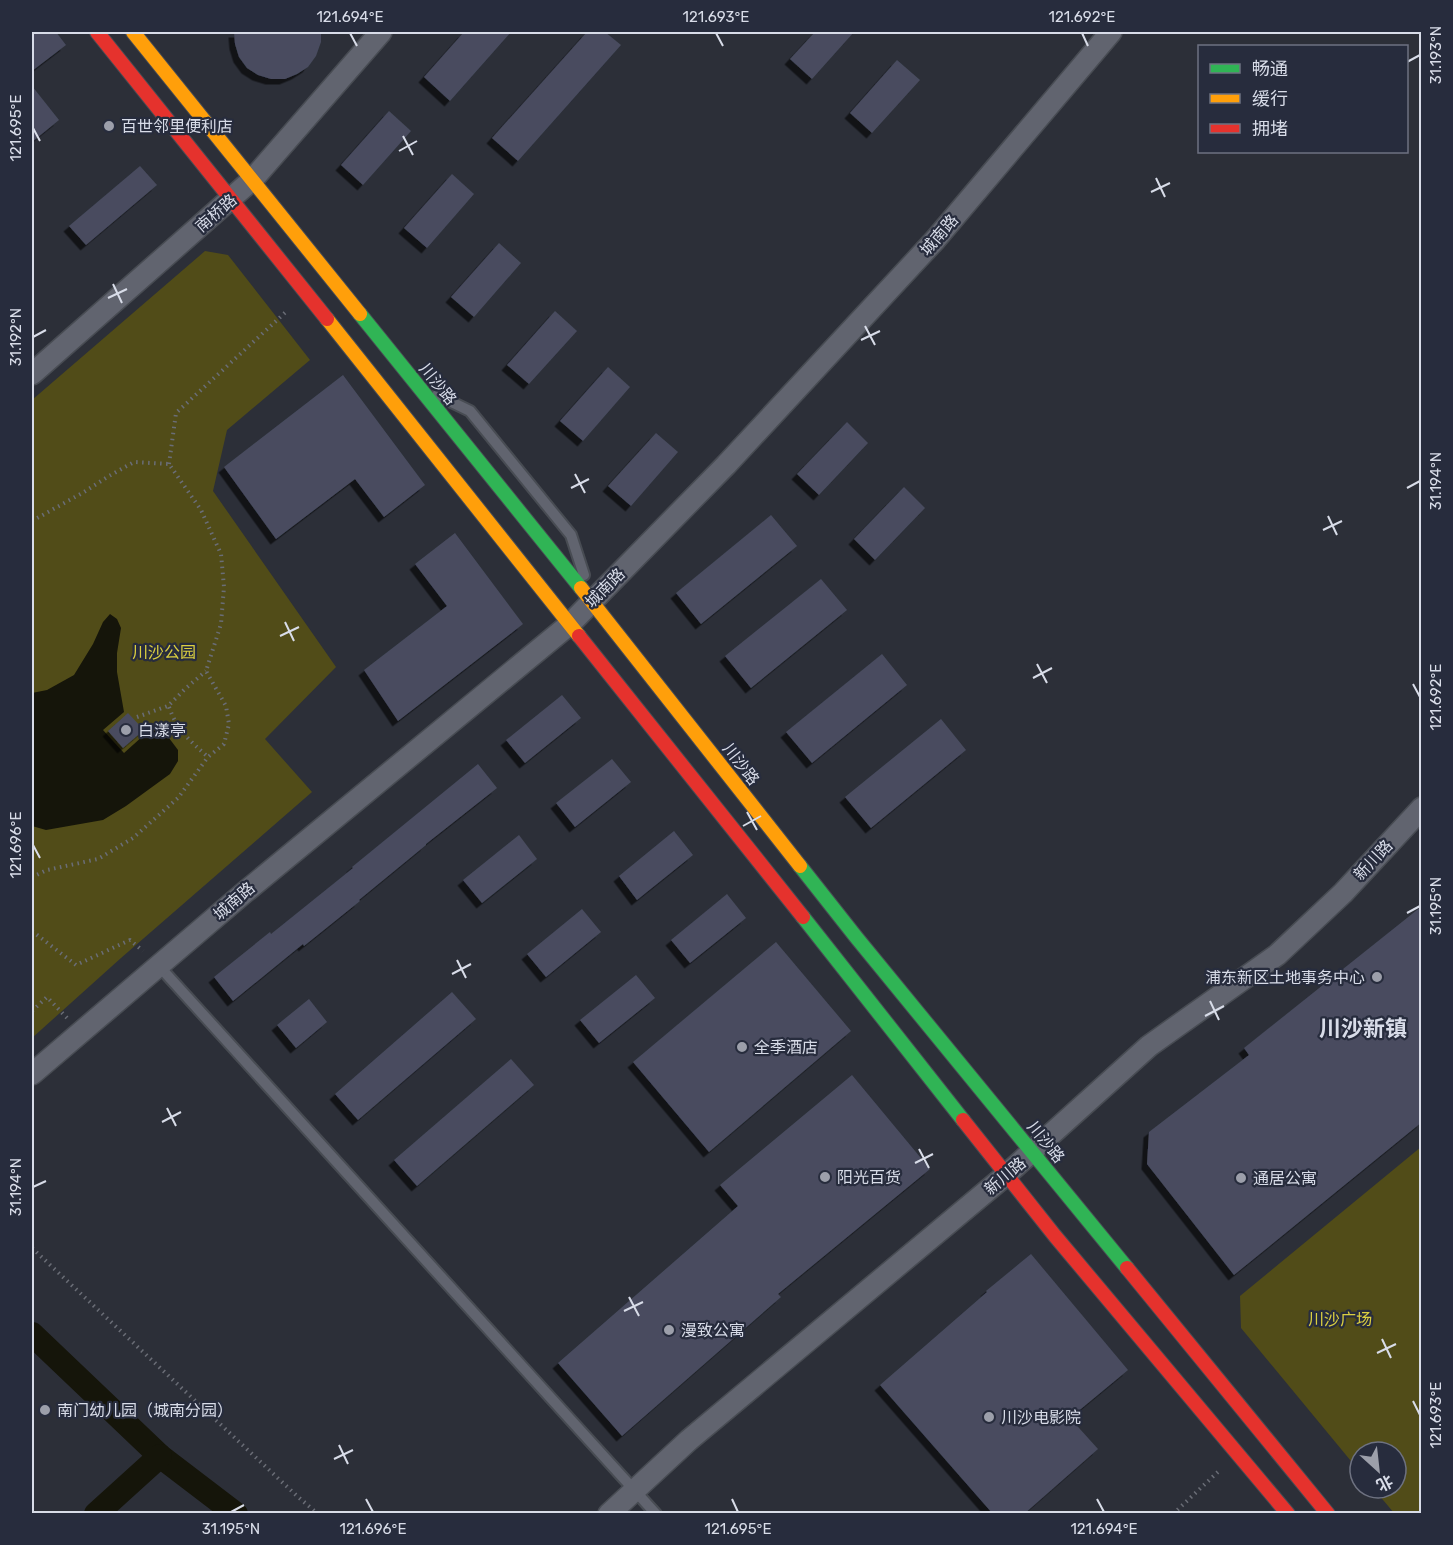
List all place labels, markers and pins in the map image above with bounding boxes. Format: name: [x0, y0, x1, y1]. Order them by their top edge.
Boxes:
place label: 百世邻里便利店: [121, 117, 233, 136]
marker: 百世邻里便利店: [102, 119, 116, 133]
place label: 白漾亭: [138, 721, 186, 740]
marker: 白漾亭: [119, 723, 133, 737]
place label: 浦东新区土地事务中心: [1205, 968, 1365, 987]
marker: 浦东新区土地事务中心: [1370, 970, 1384, 984]
place label: 全季酒店: [754, 1038, 818, 1057]
marker: 全季酒店: [735, 1040, 749, 1054]
place label: 阳光百货: [837, 1168, 901, 1187]
place label: 通居公寓: [1253, 1169, 1317, 1188]
marker: 阳光百货: [818, 1170, 832, 1184]
marker: 通居公寓: [1234, 1171, 1248, 1185]
place label: 漫致公寓: [681, 1321, 745, 1340]
marker: 漫致公寓: [662, 1323, 676, 1337]
place label: 南门幼儿园（城南分园）: [57, 1401, 233, 1420]
marker: 南门幼儿园（城南分园）: [38, 1403, 52, 1417]
place label: 川沙电影院: [1001, 1408, 1081, 1427]
marker: 川沙电影院: [982, 1410, 996, 1424]

